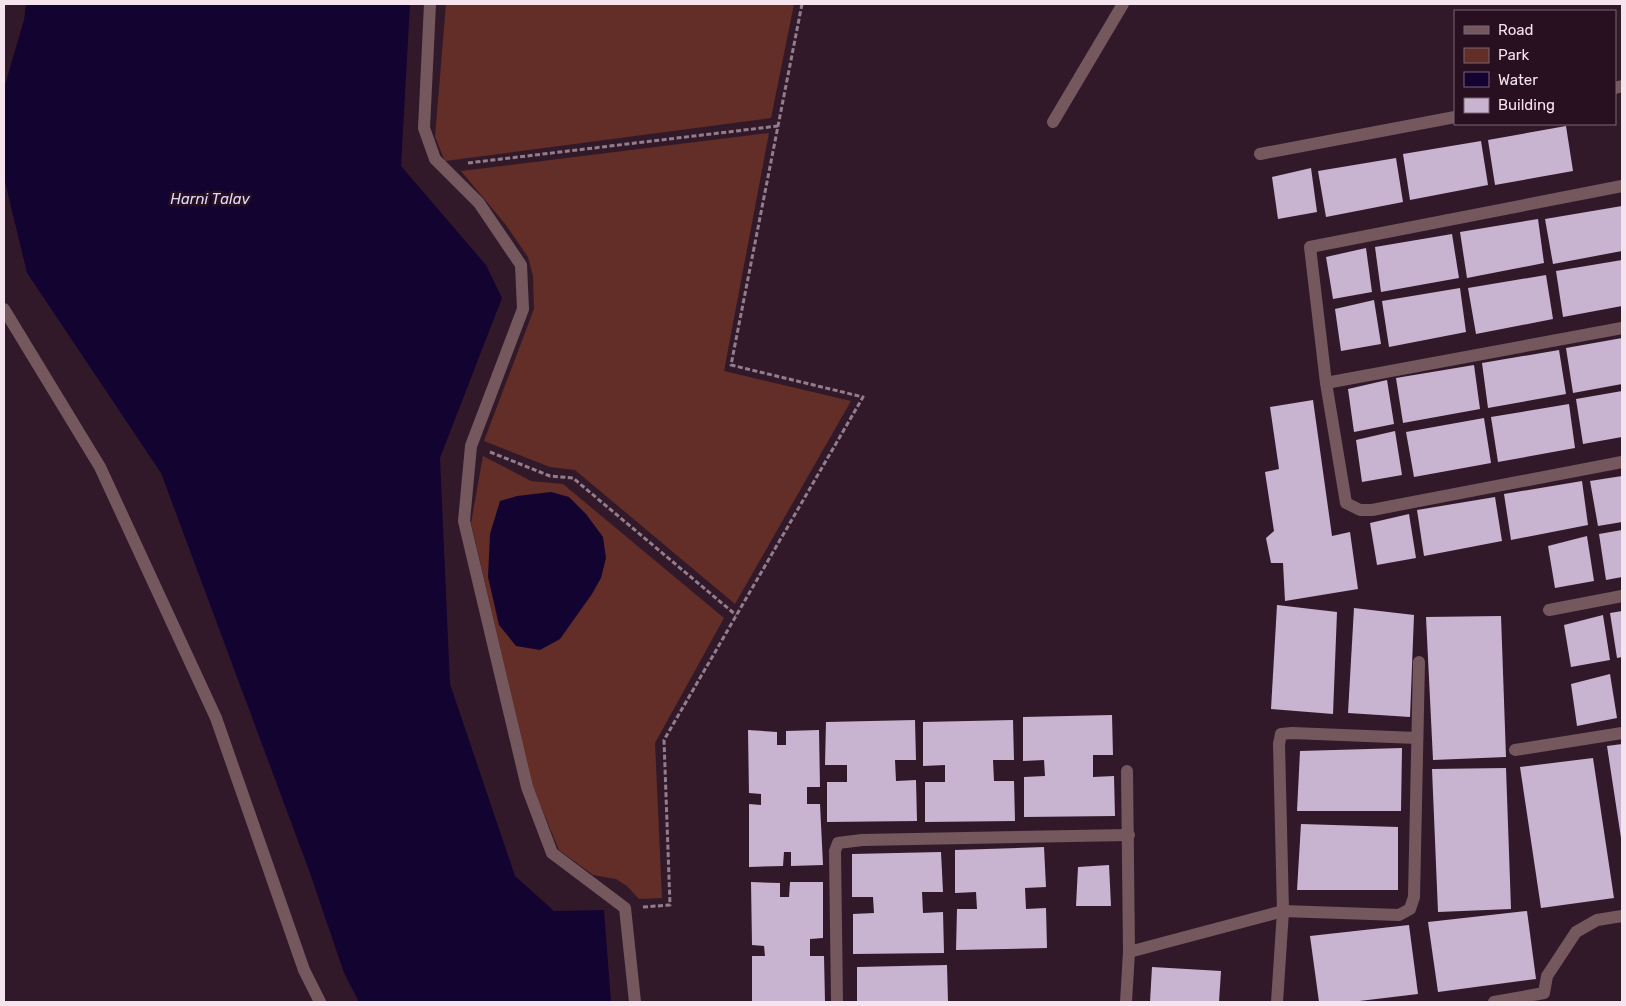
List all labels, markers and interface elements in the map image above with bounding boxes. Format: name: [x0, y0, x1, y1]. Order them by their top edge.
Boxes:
legend: [1454, 10, 1616, 125]
text: Road: [1498, 21, 1534, 39]
text: Park: [1498, 46, 1529, 64]
text: Water: [1498, 71, 1538, 89]
text: Building: [1498, 96, 1555, 114]
water label: Harni Talav: [170, 190, 250, 208]

